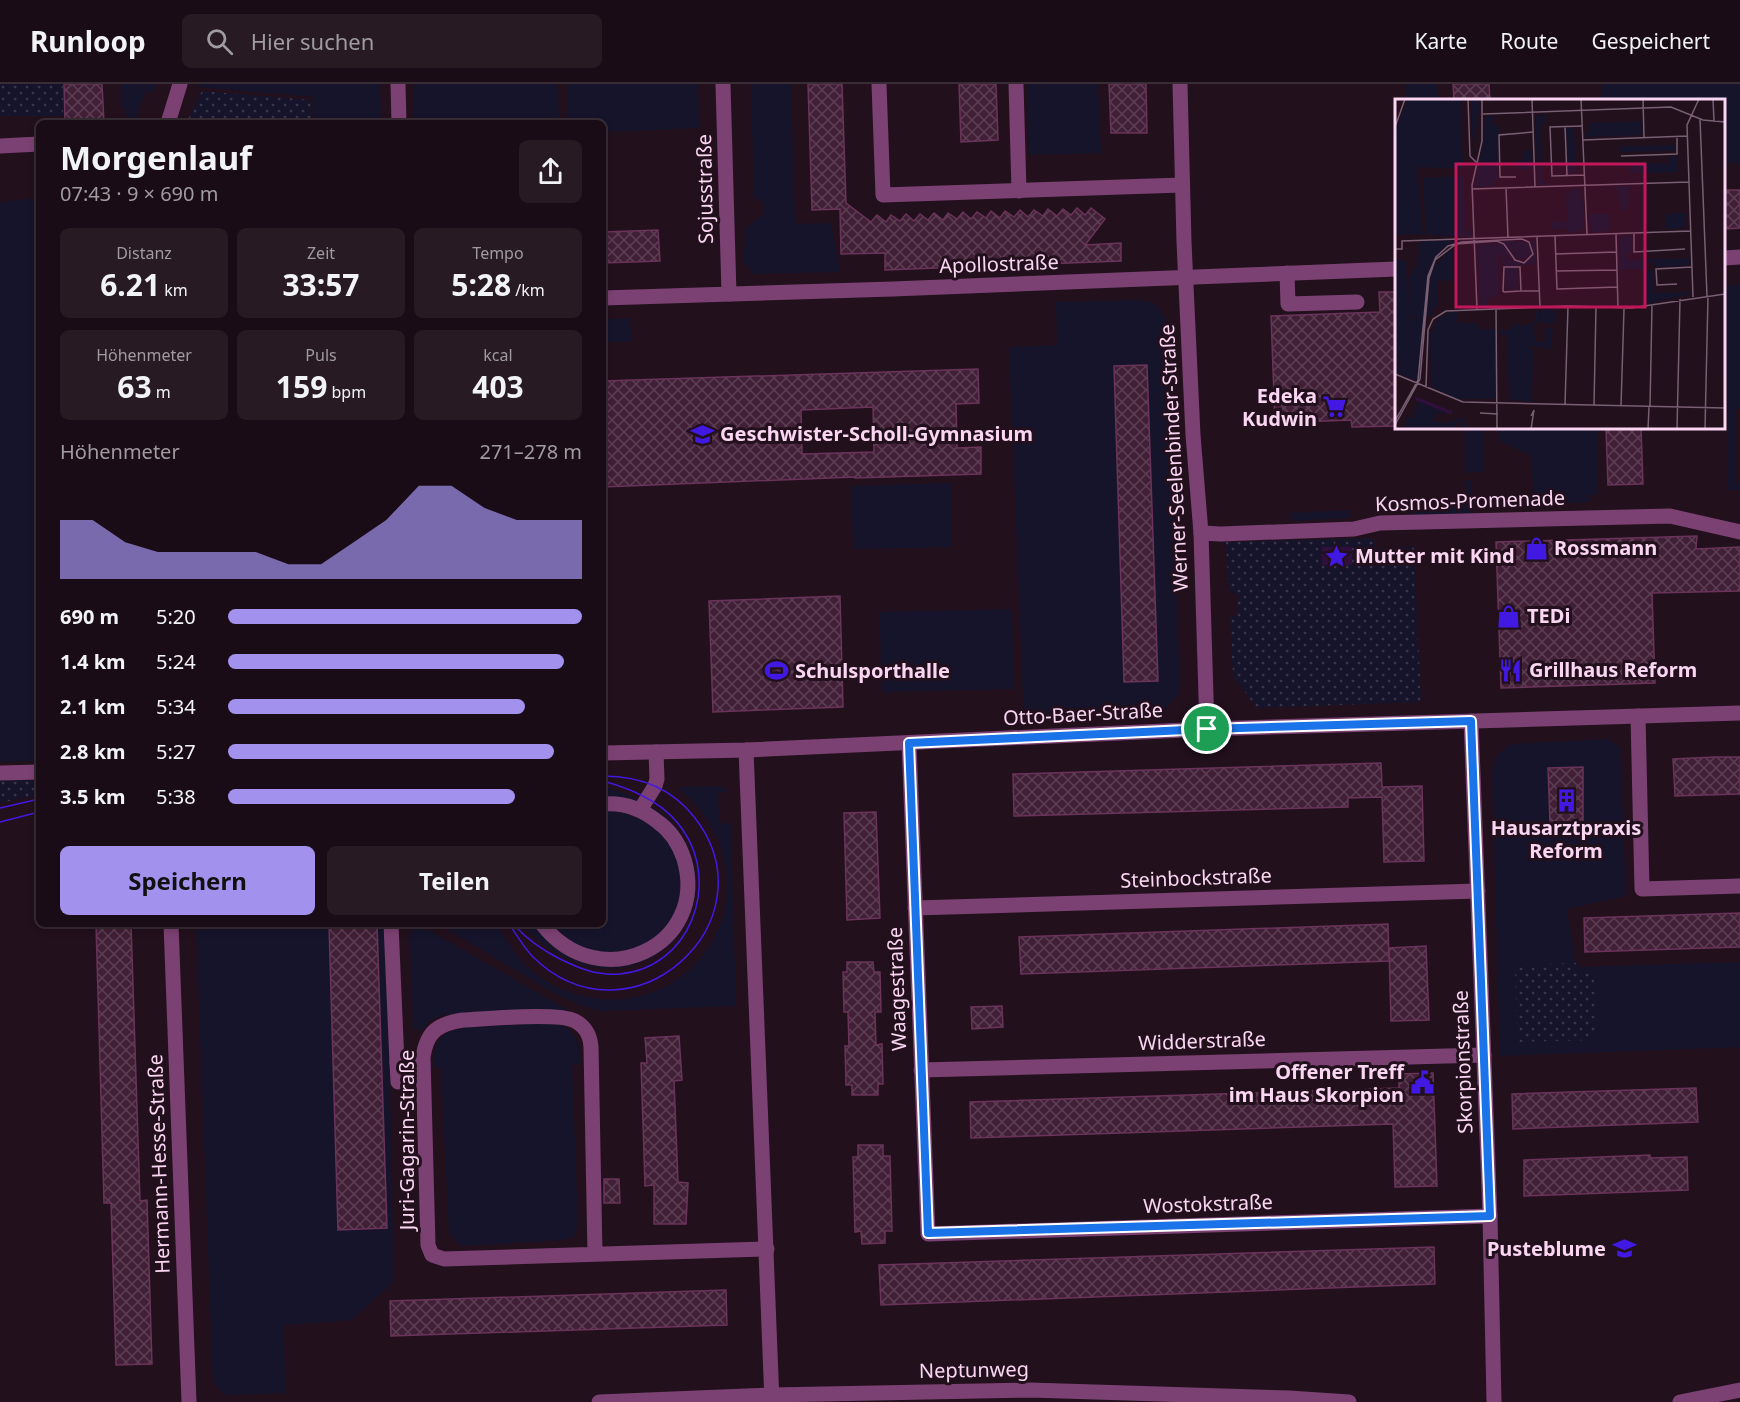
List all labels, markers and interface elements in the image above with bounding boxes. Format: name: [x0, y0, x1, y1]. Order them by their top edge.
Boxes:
search box: [182, 14, 602, 68]
text: Runloop: [30, 22, 146, 60]
icon: search: [203, 25, 236, 58]
text: Hier suchen: [251, 26, 374, 56]
text: Karte: [1414, 27, 1467, 55]
text: Route: [1500, 27, 1558, 55]
text: Gespeichert: [1591, 27, 1710, 55]
inset map: [1395, 99, 1725, 429]
street label: Sojusstraße: [690, 134, 719, 244]
text: Morgenlauf: [60, 135, 252, 180]
button: share: [519, 140, 582, 203]
text: 07:43 · 9 × 690 m: [60, 180, 218, 207]
text: Distanz: [116, 242, 172, 264]
text: Zeit: [307, 242, 335, 264]
text: Tempo: [472, 242, 524, 264]
street label: Apollostraße: [939, 248, 1059, 279]
text: 6.21: [100, 264, 160, 305]
text: 33:57: [282, 264, 360, 305]
text: 5:28: [451, 264, 511, 305]
text: km: [160, 279, 188, 301]
text: /km: [511, 279, 545, 301]
street label: Werner-Seelenbinder-Straße: [1153, 324, 1194, 592]
text: Höhenmeter: [96, 344, 192, 366]
text: Puls: [305, 344, 337, 366]
text: kcal: [483, 344, 513, 366]
text: 63: [117, 366, 152, 407]
text: 159: [276, 366, 327, 407]
text: 403: [472, 366, 524, 407]
text: m: [152, 381, 171, 403]
text: bpm: [327, 381, 366, 403]
place label: Edeka Kudwin: [1242, 382, 1317, 432]
supermarket icon: Edeka Kudwin: [1322, 394, 1348, 420]
place label: Geschwister-Scholl-Gymnasium: [720, 420, 1033, 447]
school or university icon: Geschwister-Scholl-Gymnasium: [689, 421, 715, 447]
text: Höhenmeter: [60, 438, 180, 465]
text: 271–278 m: [479, 438, 582, 465]
street label: Kosmos-Promenade: [1375, 484, 1565, 517]
place label: Rossmann: [1554, 534, 1657, 561]
shop icon: Rossmann: [1523, 535, 1549, 561]
place label: Mutter mit Kind: [1355, 542, 1515, 569]
place icon: Mutter mit Kind: [1324, 543, 1350, 569]
place label: TEDi: [1527, 602, 1570, 629]
text: 690 m: [60, 603, 119, 630]
text: 5:20: [156, 603, 196, 630]
shop icon: TEDi: [1496, 603, 1522, 629]
text: 1.4 km: [60, 648, 126, 675]
text: 5:24: [156, 648, 196, 675]
place label: Grillhaus Reform: [1529, 656, 1697, 683]
place label: Schulsporthalle: [795, 657, 950, 684]
restaurant icon: Grillhaus Reform: [1498, 657, 1524, 683]
sports icon: Schulsporthalle: [764, 658, 790, 684]
text: 2.1 km: [60, 693, 126, 720]
text: 5:34: [156, 693, 196, 720]
street label: Otto-Baer-Straße: [1002, 696, 1164, 731]
pin: [1181, 703, 1232, 754]
icon: arrive: [1190, 712, 1223, 745]
text: 2.8 km: [60, 738, 126, 765]
text: 5:27: [156, 738, 196, 765]
text: 3.5 km: [60, 783, 126, 810]
text: 5:38: [156, 783, 196, 810]
building icon: Hausarztpraxis Reform: [1553, 788, 1579, 814]
place label: Hausarztpraxis Reform: [1491, 814, 1641, 864]
button: Speichern: [60, 846, 315, 915]
button: Teilen: [327, 846, 582, 915]
street label: Steinbockstraße: [1120, 861, 1272, 894]
street label: Waagestraße: [881, 927, 912, 1051]
street label: Skorpionstraße: [1447, 990, 1479, 1134]
street label: Widderstraße: [1138, 1025, 1266, 1056]
street label: Juri-Gagarin-Straße: [393, 1050, 420, 1232]
street label: Hermann-Hesse-Straße: [141, 1054, 176, 1274]
place label: Offener Treff im Haus Skorpion: [1229, 1058, 1406, 1108]
public building icon: Offener Treff im Haus Skorpion: [1409, 1070, 1435, 1096]
street label: Wostokstraße: [1143, 1188, 1273, 1219]
place label: Pusteblume: [1487, 1235, 1606, 1262]
school or university icon: Pusteblume: [1611, 1236, 1637, 1262]
street label: Neptunweg: [919, 1355, 1029, 1384]

